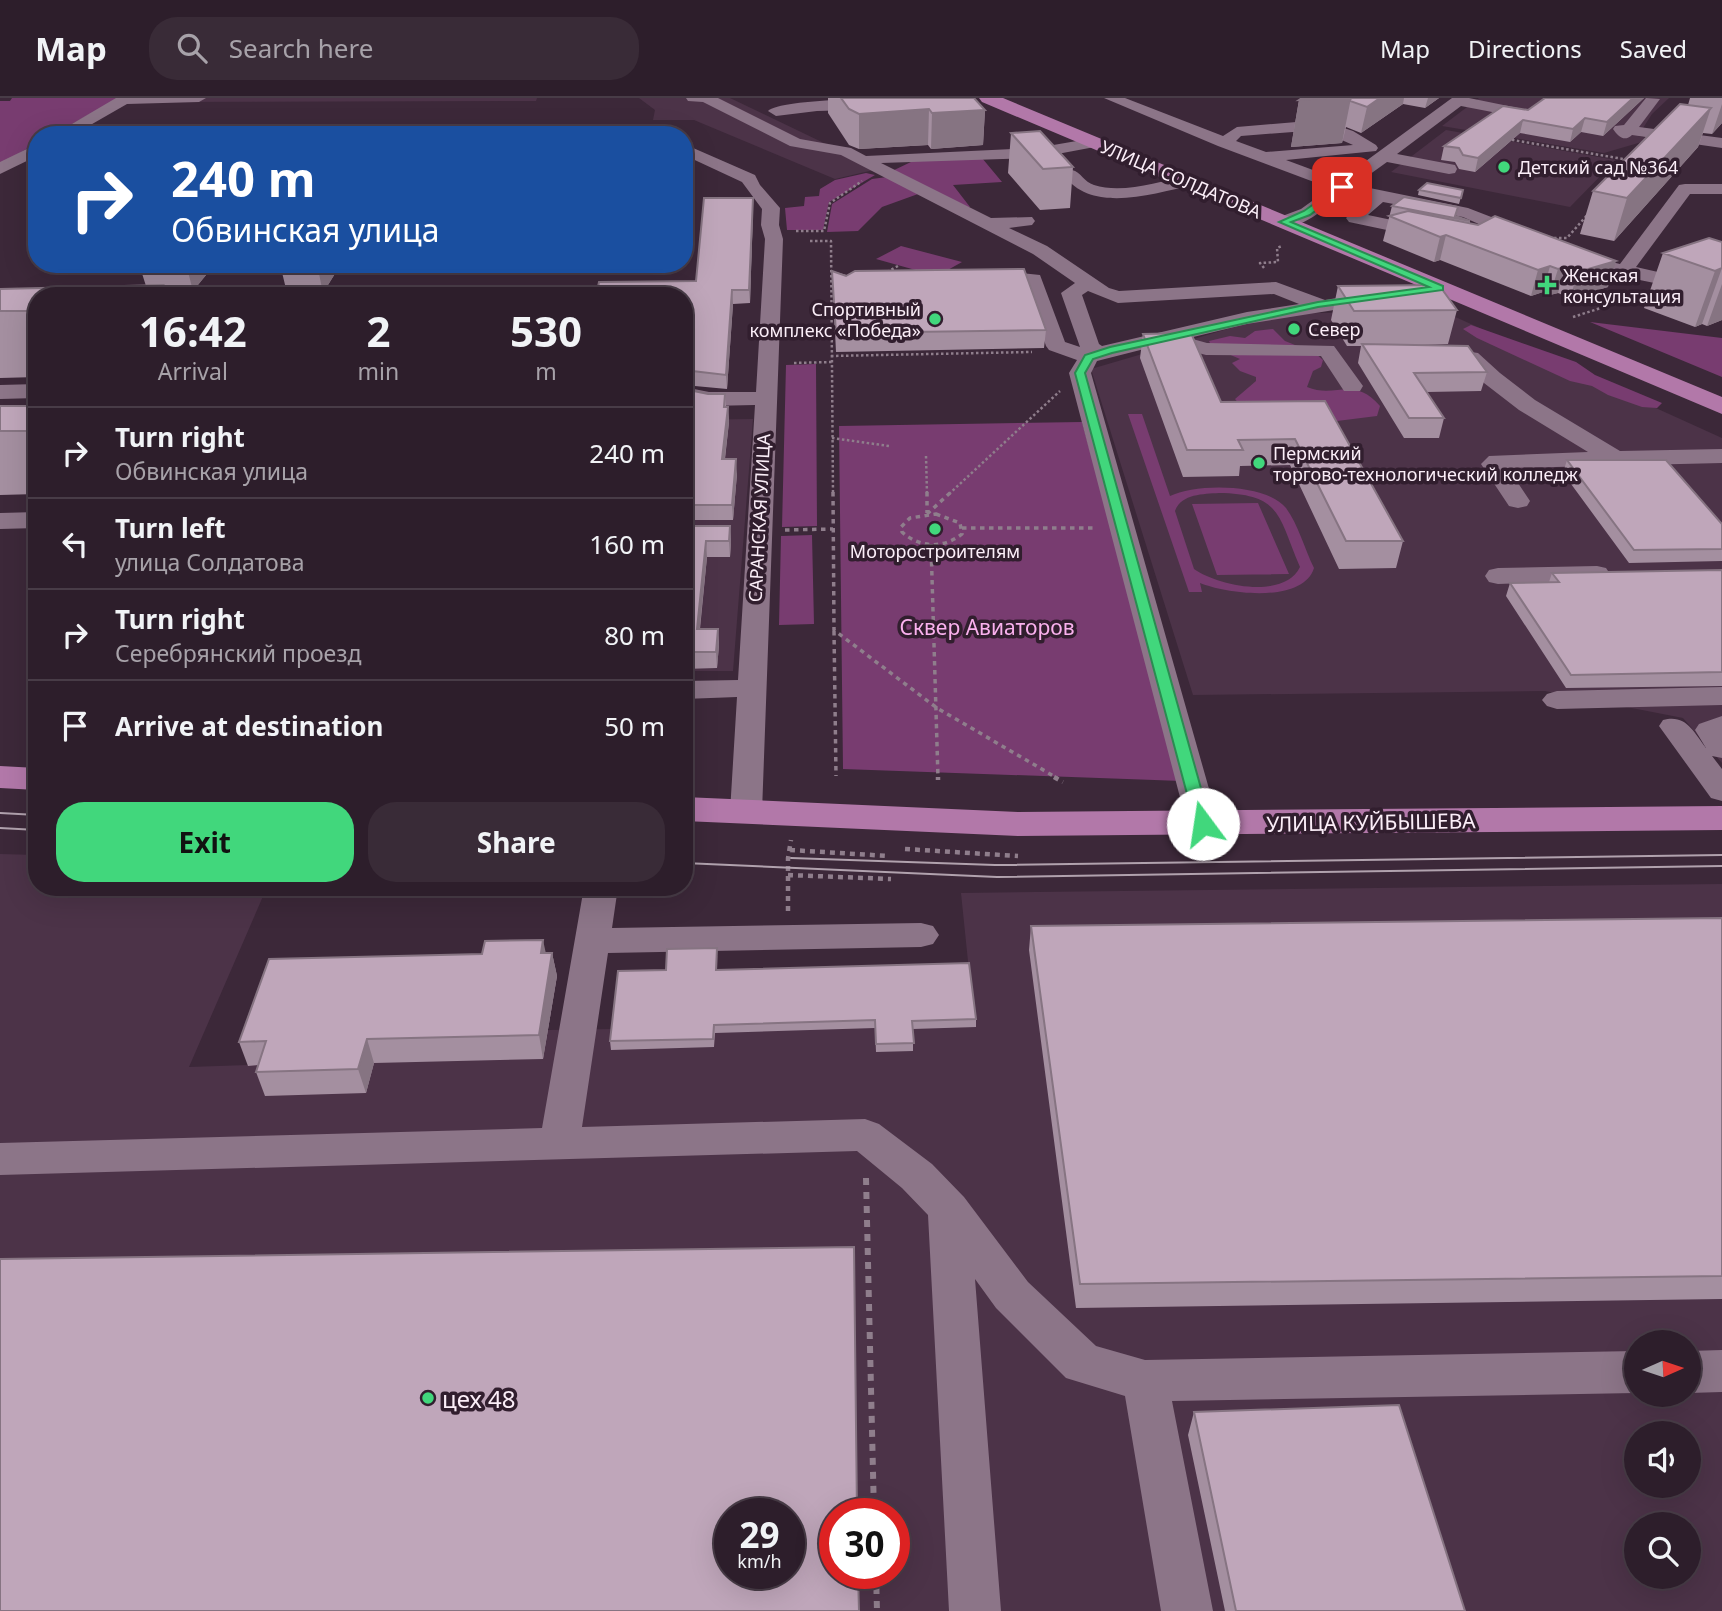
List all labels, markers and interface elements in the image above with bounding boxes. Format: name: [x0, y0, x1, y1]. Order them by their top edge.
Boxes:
search box: [149, 17, 639, 80]
text: Map: [35, 26, 107, 71]
icon: search: [173, 29, 211, 67]
text: Search here: [229, 30, 373, 66]
text: Map: [1380, 32, 1430, 65]
text: Directions: [1468, 32, 1582, 65]
text: Saved: [1620, 32, 1687, 65]
street label: УЛИЦА СОЛДАТОВА: [1097, 134, 1265, 224]
text: 240 m: [171, 145, 316, 211]
icon: right: [56, 154, 147, 245]
place label: Детский сад №364: [1518, 155, 1678, 179]
pin: [1312, 157, 1372, 217]
marker: Детский сад №364: [1496, 159, 1512, 175]
icon: arrive: [1323, 168, 1361, 206]
text: Обвинская улица: [171, 208, 439, 251]
place label: Женская консультация: [1563, 263, 1681, 308]
marker: Женская консультация: [1537, 275, 1557, 295]
place label: Спортивный комплекс «Победа»: [750, 297, 921, 342]
text: 16:42: [139, 302, 247, 359]
text: 2: [366, 302, 390, 359]
text: 530: [510, 302, 582, 359]
marker: Спортивный комплекс «Победа»: [927, 311, 943, 327]
place label: Север: [1308, 317, 1361, 341]
marker: Север: [1286, 321, 1302, 337]
text: Arrival: [158, 355, 228, 387]
text: min: [358, 355, 399, 387]
text: m: [535, 355, 557, 387]
text: Turn right: [115, 419, 245, 455]
street label: САРАНСКАЯ УЛИЦА: [743, 433, 775, 603]
icon: right: [56, 434, 94, 472]
text: 240 m: [589, 435, 665, 471]
place label: Пермский торгово-технологический колледж: [1273, 441, 1578, 486]
text: Обвинская улица: [115, 455, 308, 487]
marker: Пермский торгово-технологический колледж: [1251, 455, 1267, 471]
text: Turn left: [115, 510, 226, 546]
marker: Моторостроителям: [927, 521, 943, 537]
icon: left: [56, 525, 94, 563]
text: 160 m: [589, 526, 665, 562]
place label: Моторостроителям: [850, 539, 1020, 563]
text: улица Солдатова: [115, 546, 304, 578]
text: Turn right: [115, 601, 245, 637]
park label: Сквер Авиаторов: [899, 613, 1075, 641]
icon: right: [56, 616, 94, 654]
text: 80 m: [604, 617, 665, 653]
text: Серебрянский проезд: [115, 637, 361, 669]
icon: arrive: [56, 707, 94, 745]
text: Arrive at destination: [115, 708, 384, 744]
text: 50 m: [604, 708, 665, 744]
position arrow: [1166, 787, 1240, 861]
button: Exit: [56, 802, 354, 882]
button: Share: [368, 802, 665, 882]
street label: УЛИЦА КУЙБЫШЕВА: [1266, 806, 1476, 838]
north arrow: [1624, 1330, 1701, 1407]
map controls: [1624, 1330, 1701, 1589]
place label: цех 48: [442, 1382, 515, 1415]
marker: цех 48: [420, 1390, 436, 1406]
button: sound: [1624, 1421, 1701, 1498]
speed limit sign: 30: [819, 1498, 910, 1589]
text: 29: [739, 1511, 780, 1558]
button: search: [1624, 1512, 1701, 1589]
text: km/h: [737, 1549, 782, 1573]

